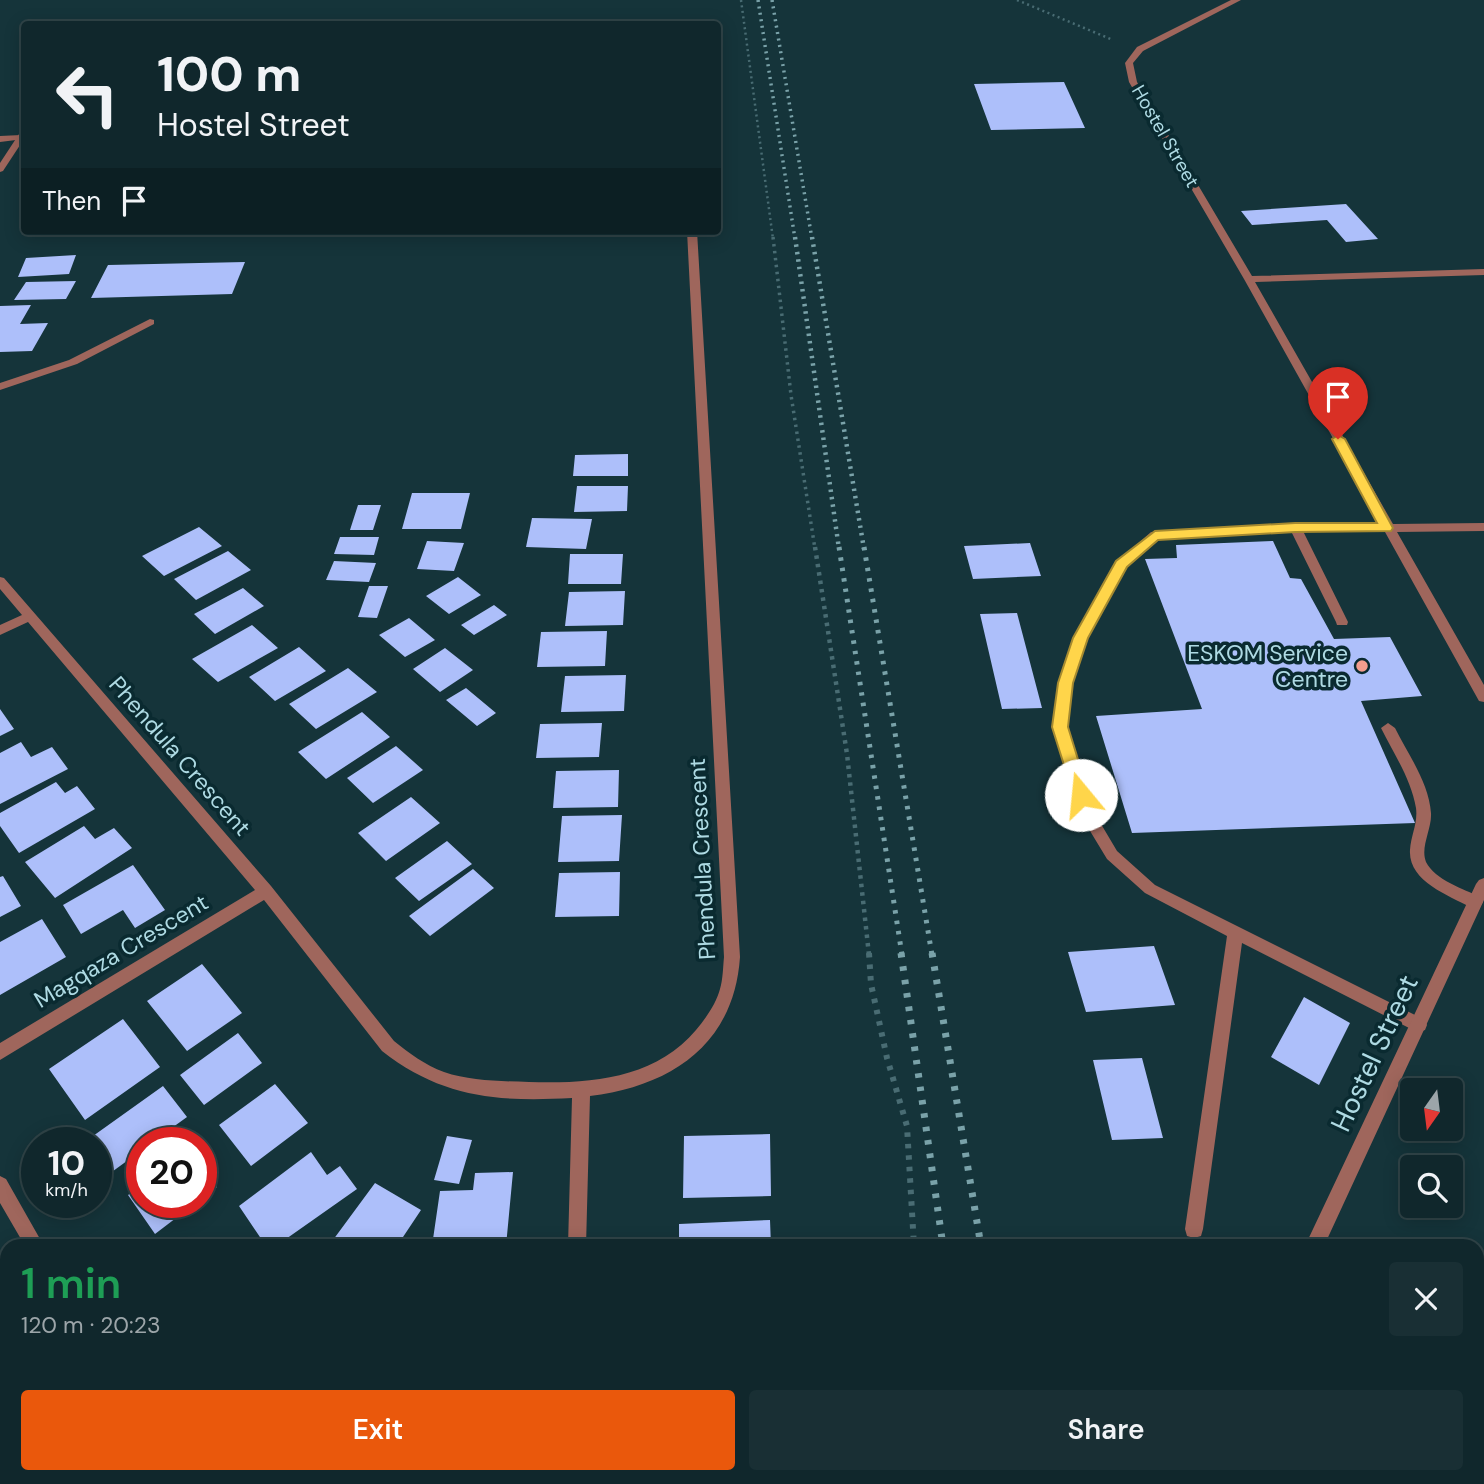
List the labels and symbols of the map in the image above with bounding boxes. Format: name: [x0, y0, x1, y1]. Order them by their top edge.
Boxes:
street label: Hostel Street: [1126, 80, 1205, 192]
pin: [1308, 367, 1368, 439]
place label: ESKOM Service Centre: [1187, 638, 1348, 694]
marker: ESKOM Service Centre: [1354, 658, 1370, 674]
street label: Phendula Crescent: [102, 670, 258, 842]
street label: Phendula Crescent: [682, 757, 722, 961]
position arrow: [1044, 758, 1118, 832]
street label: Magqaza Crescent: [28, 887, 214, 1015]
street label: Hostel Street: [1322, 969, 1427, 1137]
north arrow: [1400, 1078, 1463, 1141]
speed limit sign: 20: [126, 1127, 217, 1218]

